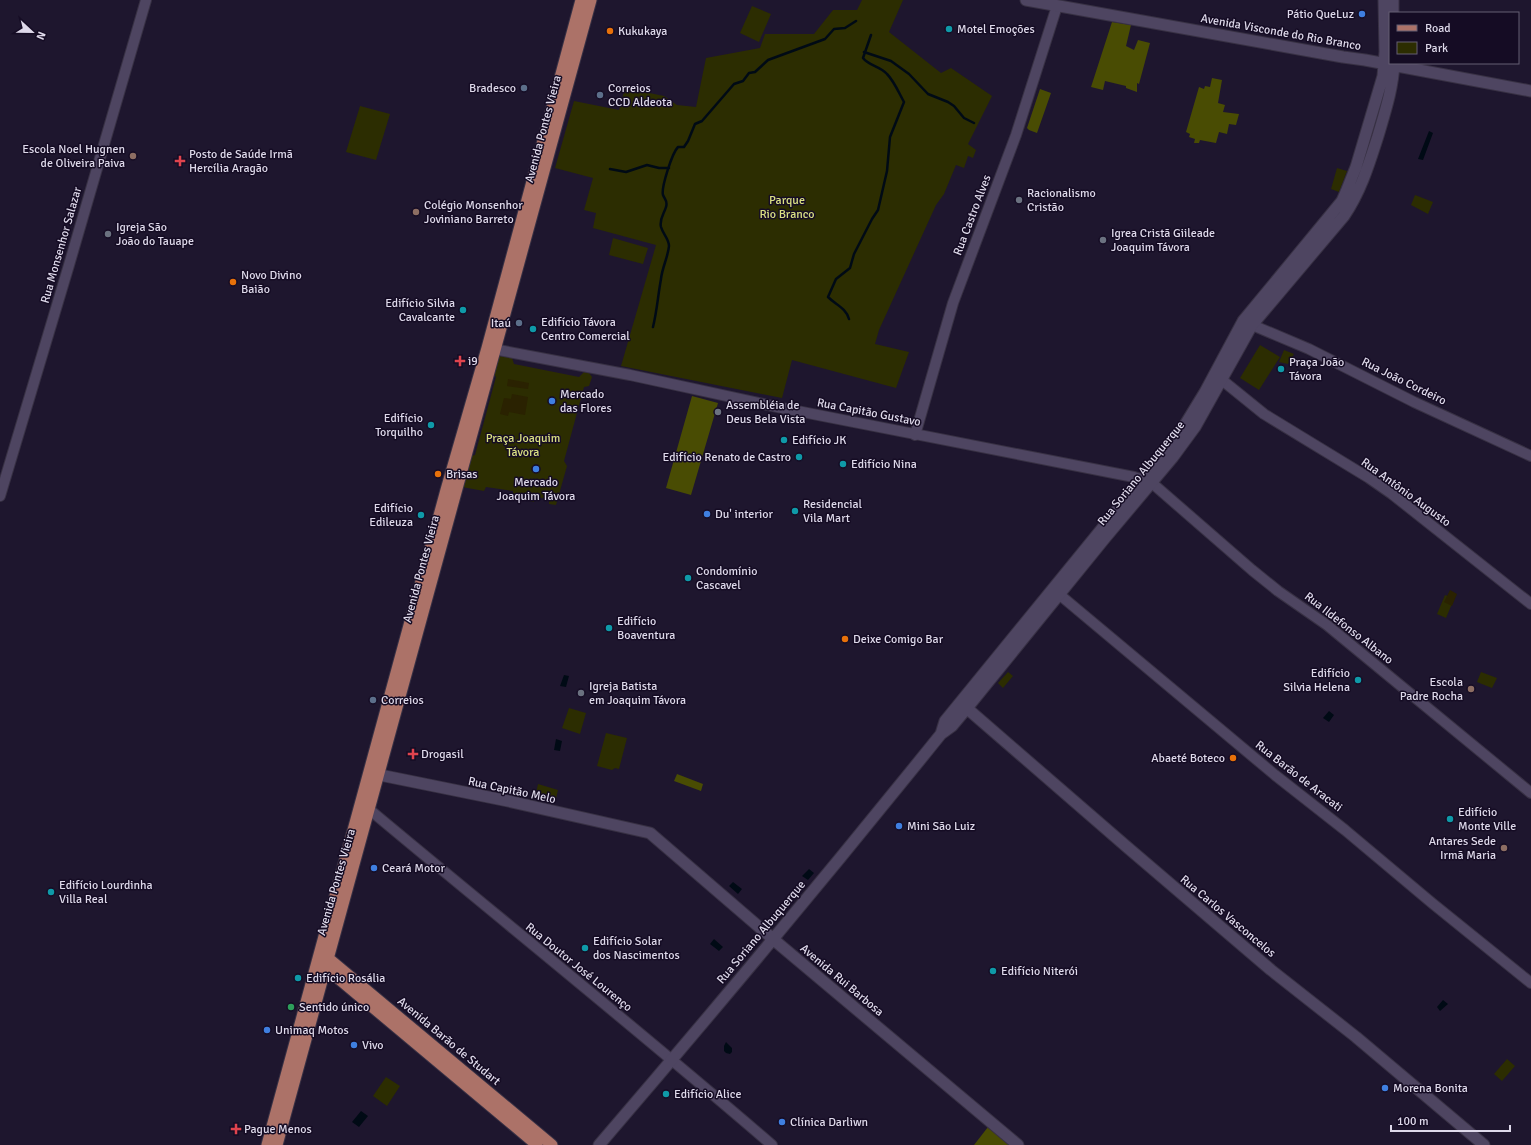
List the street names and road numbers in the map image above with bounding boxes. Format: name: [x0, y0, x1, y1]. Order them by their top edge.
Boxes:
street label: Avenida Visconde do Rio Branco: [1200, 11, 1362, 54]
street label: Avenida Pontes Vieira: [522, 74, 565, 184]
street label: Rua Castro Alves: [950, 173, 995, 258]
street label: Rua Monsenhor Salazar: [38, 185, 85, 305]
street label: Rua João Cordeiro: [1359, 354, 1449, 408]
street label: Rua Capitão Gustavo: [816, 395, 922, 430]
street label: Rua Soriano Albuquerque: [1095, 418, 1188, 529]
street label: Rua Antônio Augusto: [1358, 455, 1454, 530]
street label: Avenida Pontes Vieira: [400, 514, 443, 624]
street label: Rua Ildefonso Albano: [1301, 589, 1396, 668]
street label: Rua Barão de Aracati: [1252, 738, 1345, 815]
street label: Rua Capitão Melo: [467, 774, 557, 807]
street label: Avenida Pontes Vieira: [314, 827, 359, 937]
street label: Rua Carlos Vasconcelos: [1177, 872, 1278, 961]
street label: Rua Soriano Albuquerque: [714, 878, 809, 987]
street label: Rua Doutor José Lourenço: [522, 920, 635, 1015]
street label: Avenida Rui Barbosa: [797, 941, 886, 1020]
street label: Avenida Barão de Studart: [394, 994, 503, 1089]

